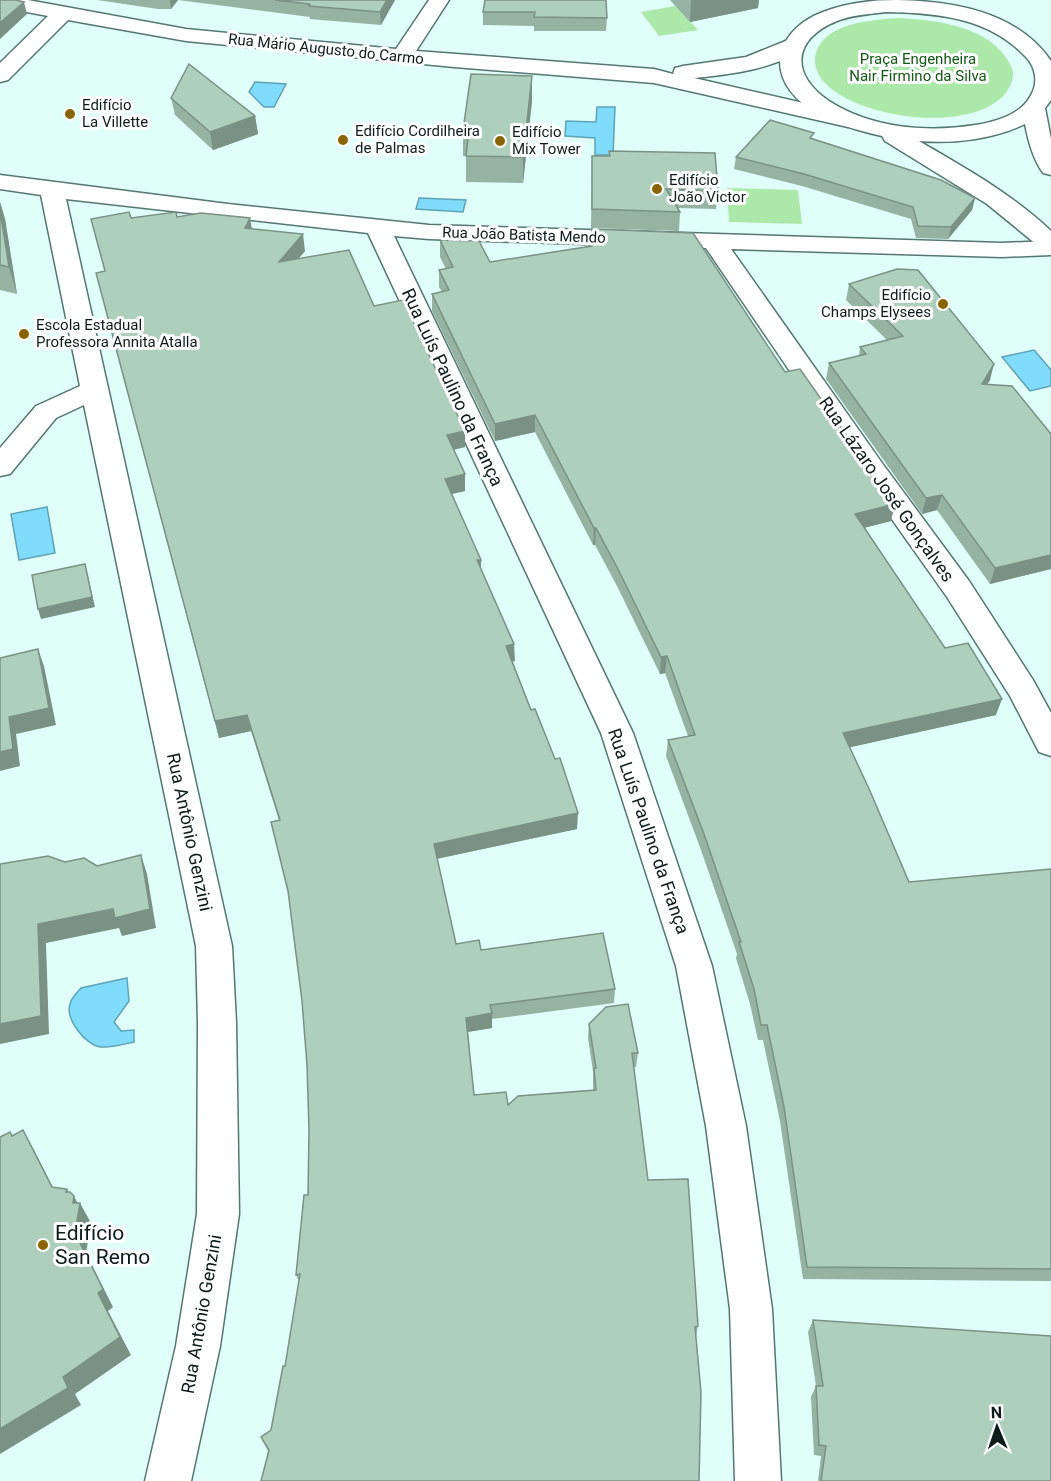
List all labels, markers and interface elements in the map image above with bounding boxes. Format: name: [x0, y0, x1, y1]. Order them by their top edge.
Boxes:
street label: Rua Mário Augusto do Carmo: [227, 30, 425, 68]
park label: Praça Engenheira Nair Firmino da Silva: [849, 50, 987, 85]
place label: Edifício La Villette: [82, 96, 148, 131]
marker: Edifício La Villette: [63, 107, 77, 121]
place label: Edifício Cordilheira de Palmas: [355, 122, 480, 157]
place label: Edifício Mix Tower: [512, 123, 581, 158]
marker: Edifício Cordilheira de Palmas: [336, 133, 350, 147]
marker: Edifício Mix Tower: [493, 134, 507, 148]
place label: Edifício João Victor: [669, 171, 746, 206]
marker: Edifício João Victor: [650, 182, 664, 196]
street label: Rua João Batista Mendo: [442, 223, 606, 247]
street label: Rua Luís Paulino da França: [398, 285, 508, 489]
place label: Edifício Champs Elysees: [821, 286, 931, 321]
marker: Edifício Champs Elysees: [936, 297, 950, 311]
place label: Escola Estadual Professora Annita Atalla: [36, 316, 198, 351]
marker: Escola Estadual Professora Annita Atalla: [17, 327, 31, 341]
street label: Rua Lázaro José Gonçalves: [815, 392, 959, 586]
street label: Rua Luís Paulino da França: [604, 725, 694, 937]
street label: Rua Antônio Genzini: [163, 751, 217, 913]
place label: Edifício San Remo: [55, 1221, 150, 1269]
street label: Rua Antônio Genzini: [177, 1233, 225, 1395]
marker: Edifício San Remo: [36, 1238, 50, 1252]
north arrow: [967, 1397, 1027, 1457]
text: N: [991, 1403, 1002, 1422]

